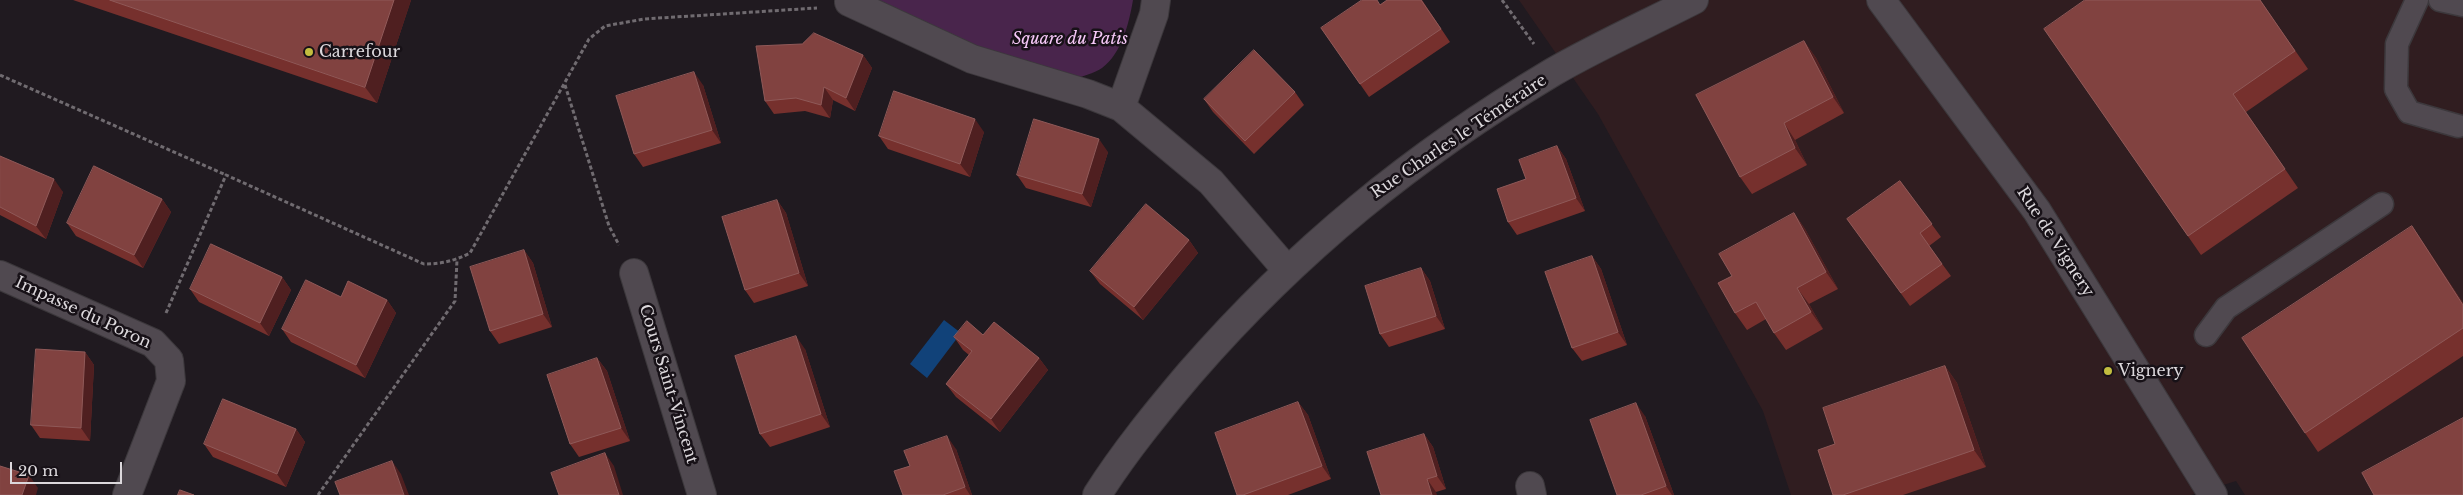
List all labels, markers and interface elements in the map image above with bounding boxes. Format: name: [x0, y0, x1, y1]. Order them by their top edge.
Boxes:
park label: Square du Patis: [1012, 29, 1128, 49]
place label: Carrefour: [319, 42, 400, 62]
marker: Carrefour: [303, 46, 315, 58]
street label: Rue Charles le Téméraire: [1367, 71, 1551, 203]
street label: Rue de Vignery: [2012, 183, 2098, 301]
street label: Impasse du Poron: [12, 273, 154, 353]
street label: Cours Saint-Vincent: [635, 302, 701, 466]
place label: Vignery: [2118, 361, 2183, 381]
marker: Vignery: [2102, 365, 2114, 377]
scale bar: [12, 452, 125, 484]
text: 20 m: [18, 461, 58, 480]

